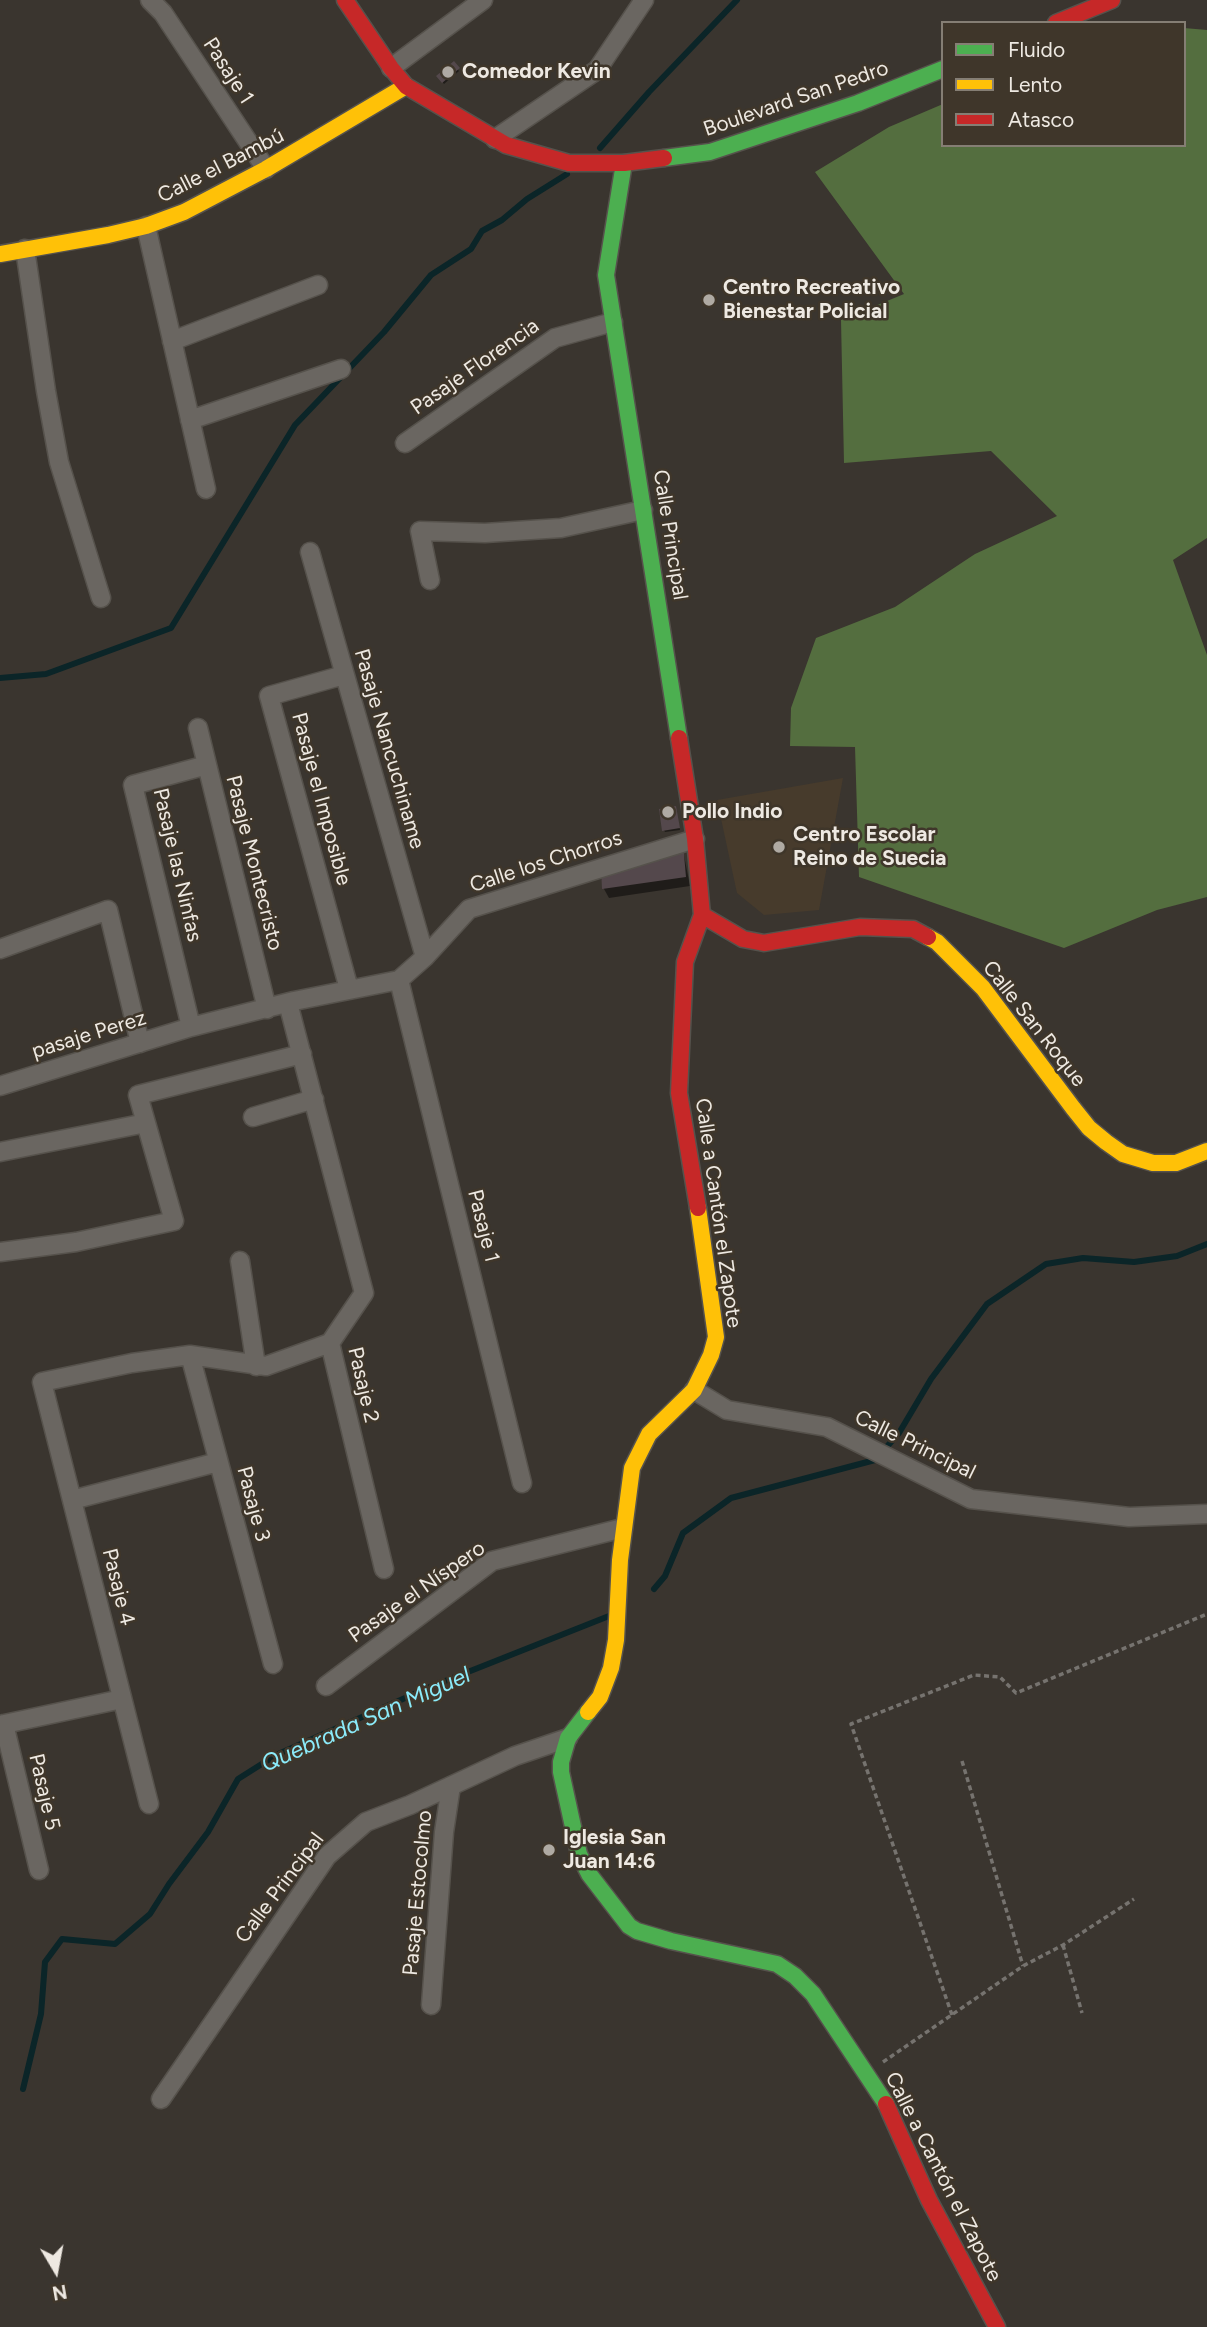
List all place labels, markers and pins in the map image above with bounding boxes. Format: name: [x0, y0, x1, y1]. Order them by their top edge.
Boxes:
place label: Comedor Kevin: [462, 59, 611, 85]
marker: Comedor Kevin: [440, 64, 456, 80]
place label: Centro Recreativo Bienestar Policial: [723, 275, 900, 325]
marker: Centro Recreativo Bienestar Policial: [701, 292, 717, 308]
place label: Pollo Indio: [682, 799, 782, 825]
marker: Pollo Indio: [660, 804, 676, 820]
place label: Centro Escolar Reino de Suecia: [793, 822, 946, 872]
marker: Centro Escolar Reino de Suecia: [771, 839, 787, 855]
place label: Iglesia San Juan 14:6: [563, 1825, 666, 1875]
marker: Iglesia San Juan 14:6: [541, 1842, 557, 1858]

